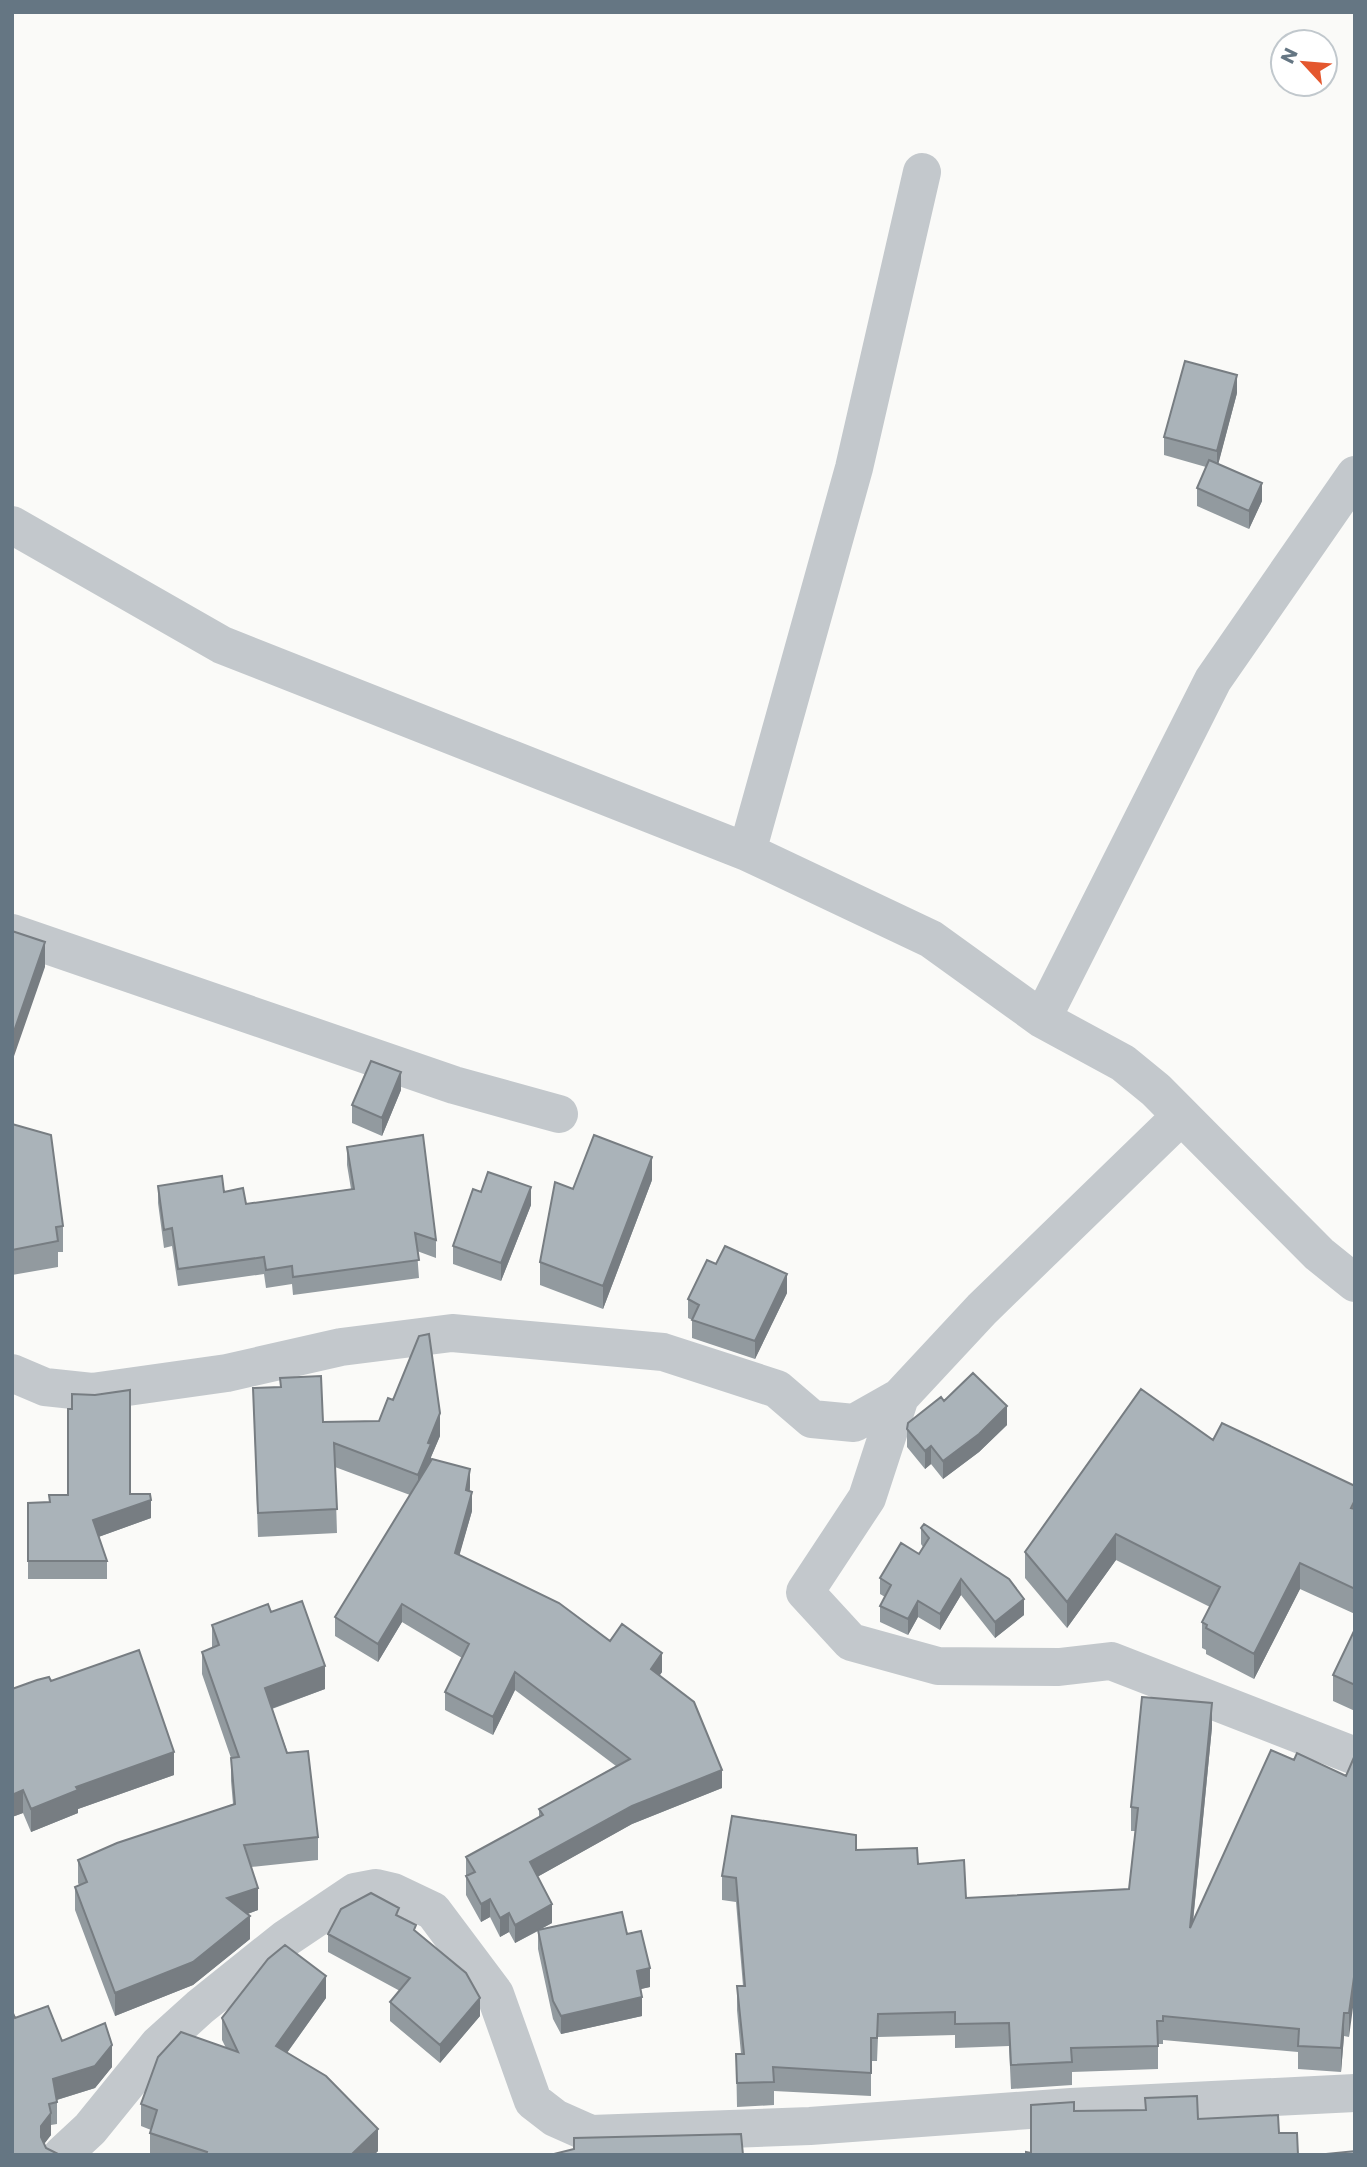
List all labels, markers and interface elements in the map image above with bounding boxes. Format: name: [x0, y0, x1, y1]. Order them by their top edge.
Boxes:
north arrow: [1269, 28, 1339, 98]
text: N: [1274, 43, 1304, 68]

